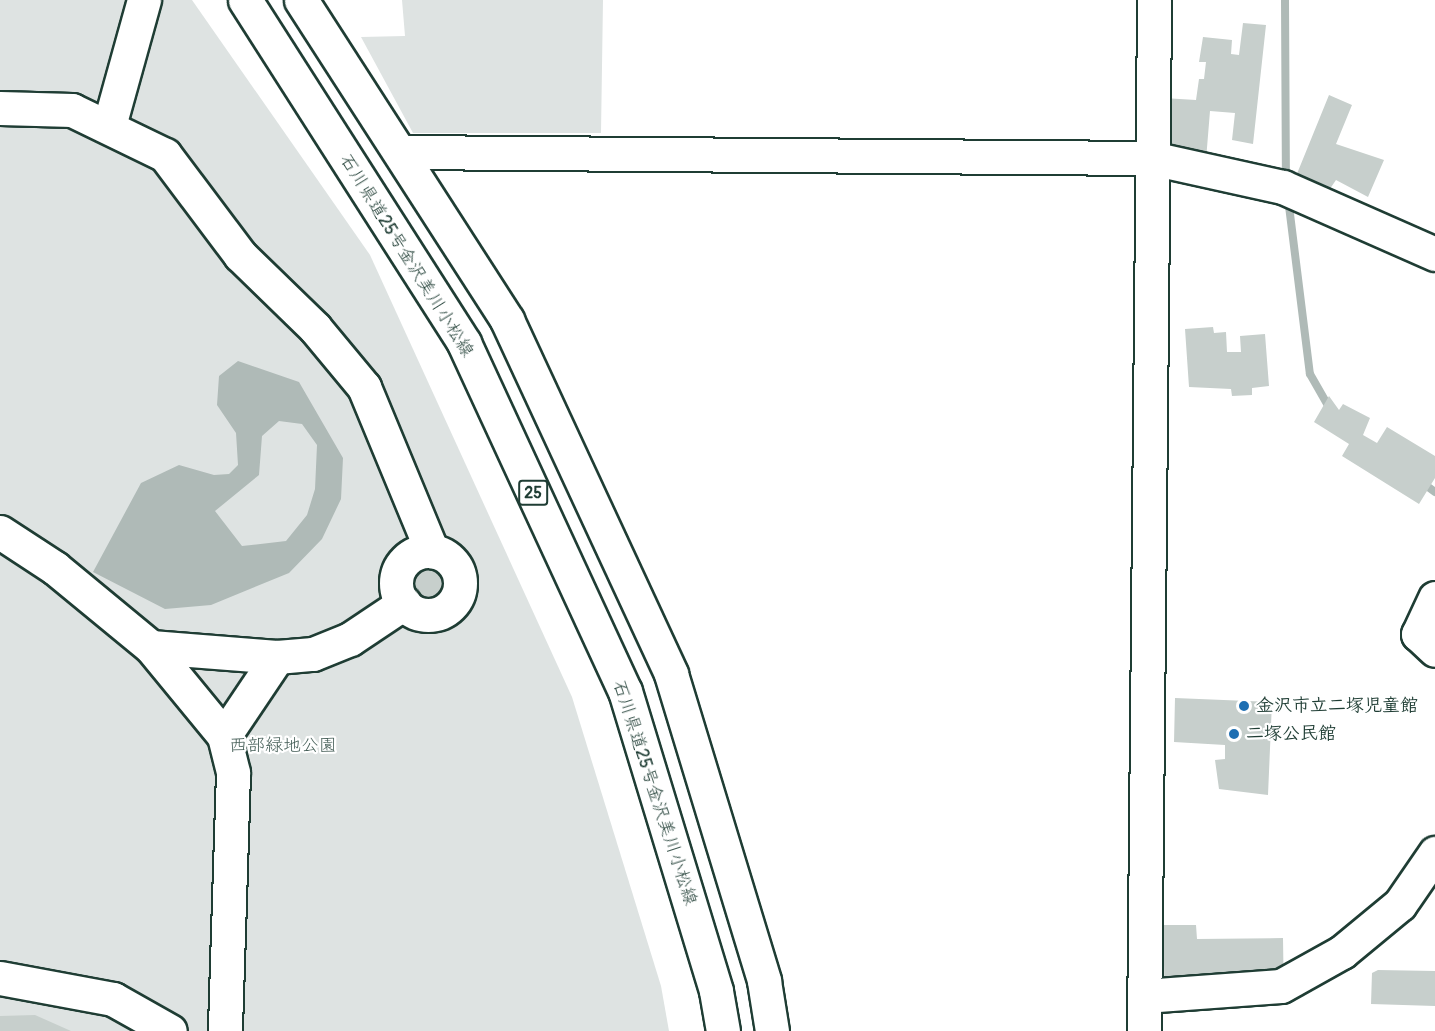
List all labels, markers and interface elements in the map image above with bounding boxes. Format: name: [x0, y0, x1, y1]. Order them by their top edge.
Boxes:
street label: 石川県道25号金沢美川小松線: [334, 150, 478, 362]
road number: 25: [518, 480, 548, 506]
street label: 石川県道25号金沢美川小松線: [607, 678, 701, 908]
place label: 金沢市立二塚児童館: [1256, 695, 1418, 717]
marker: 金沢市立二塚児童館: [1237, 699, 1251, 713]
place label: 二塚公民館: [1246, 723, 1336, 745]
marker: 二塚公民館: [1227, 727, 1241, 741]
park label: 西部緑地公園: [229, 735, 337, 757]

